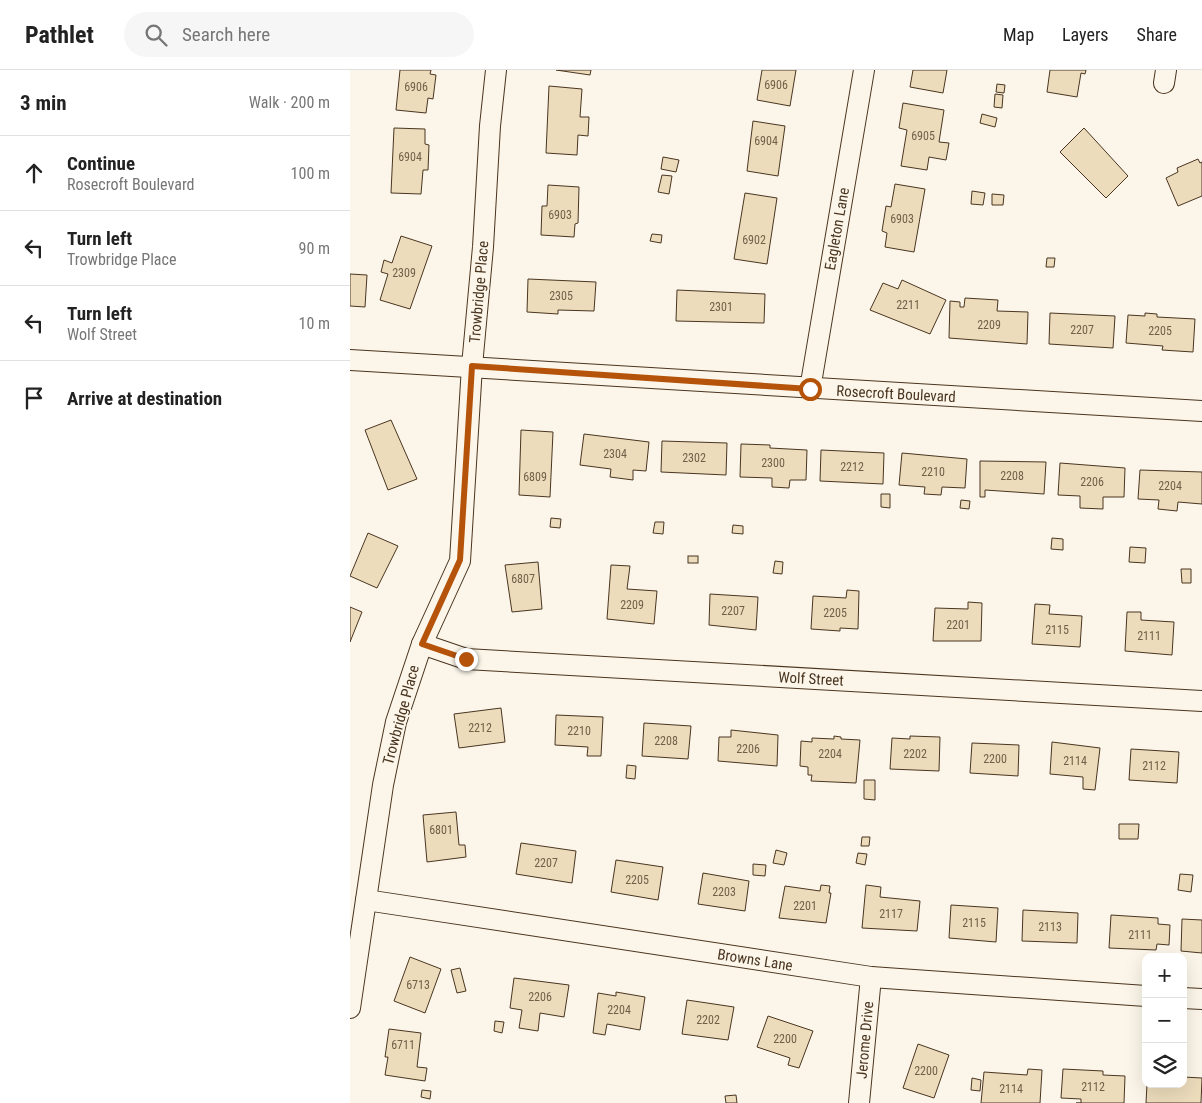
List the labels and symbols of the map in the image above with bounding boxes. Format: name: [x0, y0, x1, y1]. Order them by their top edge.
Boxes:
house number: 6906: [764, 78, 788, 92]
house number: 6906: [404, 80, 428, 94]
house number: 6905: [911, 129, 935, 143]
house number: 6904: [754, 134, 778, 148]
house number: 6904: [398, 150, 422, 164]
street label: Eagleton Lane: [821, 186, 853, 272]
house number: 6903: [548, 208, 572, 222]
house number: 6903: [890, 212, 914, 226]
house number: 6902: [742, 233, 766, 247]
street label: Trowbridge Place: [466, 240, 492, 344]
house number: 2309: [392, 266, 416, 280]
house number: 2305: [549, 289, 573, 303]
house number: 2211: [896, 298, 920, 312]
house number: 2301: [709, 300, 733, 314]
house number: 2209: [977, 318, 1001, 332]
house number: 2207: [1070, 323, 1094, 337]
house number: 2205: [1148, 324, 1172, 338]
route start: [799, 378, 822, 401]
street label: Rosecroft Boulevard: [836, 382, 956, 406]
house number: 2304: [603, 447, 627, 461]
house number: 2302: [682, 451, 706, 465]
house number: 2300: [761, 456, 785, 470]
house number: 2212: [840, 460, 864, 474]
house number: 2210: [921, 465, 945, 479]
house number: 2208: [1000, 469, 1024, 483]
house number: 6809: [523, 470, 547, 484]
house number: 2206: [1080, 475, 1104, 489]
house number: 2204: [1158, 479, 1182, 493]
house number: 6807: [511, 572, 535, 586]
house number: 2209: [620, 598, 644, 612]
house number: 2207: [721, 604, 745, 618]
house number: 2205: [823, 606, 847, 620]
house number: 2201: [946, 618, 970, 632]
house number: 2115: [1045, 623, 1069, 637]
house number: 2111: [1137, 629, 1161, 643]
route end: [455, 648, 478, 671]
street label: Trowbridge Place: [379, 663, 423, 767]
street label: Wolf Street: [778, 668, 844, 690]
house number: 2212: [468, 721, 492, 735]
house number: 2210: [567, 724, 591, 738]
house number: 2208: [654, 734, 678, 748]
house number: 2206: [736, 742, 760, 756]
house number: 2204: [818, 747, 842, 761]
house number: 2202: [903, 747, 927, 761]
house number: 2200: [983, 752, 1007, 766]
house number: 2114: [1063, 754, 1087, 768]
house number: 2112: [1142, 759, 1166, 773]
house number: 6801: [429, 823, 453, 837]
house number: 2207: [534, 856, 558, 870]
house number: 2205: [625, 873, 649, 887]
house number: 2203: [712, 885, 736, 899]
house number: 2201: [793, 899, 817, 913]
house number: 2117: [879, 907, 903, 921]
house number: 2115: [962, 916, 986, 930]
house number: 2113: [1038, 920, 1062, 934]
house number: 2111: [1128, 928, 1152, 942]
street label: Browns Lane: [716, 945, 794, 975]
house number: 6713: [406, 978, 430, 992]
house number: 2206: [528, 990, 552, 1004]
street label: Jerome Drive: [853, 1000, 877, 1080]
house number: 2204: [607, 1003, 631, 1017]
house number: 2202: [696, 1013, 720, 1027]
house number: 2200: [773, 1032, 797, 1046]
house number: 6711: [391, 1038, 415, 1052]
house number: 2200: [914, 1064, 938, 1078]
house number: 2112: [1081, 1080, 1105, 1094]
house number: 2114: [999, 1082, 1023, 1096]

